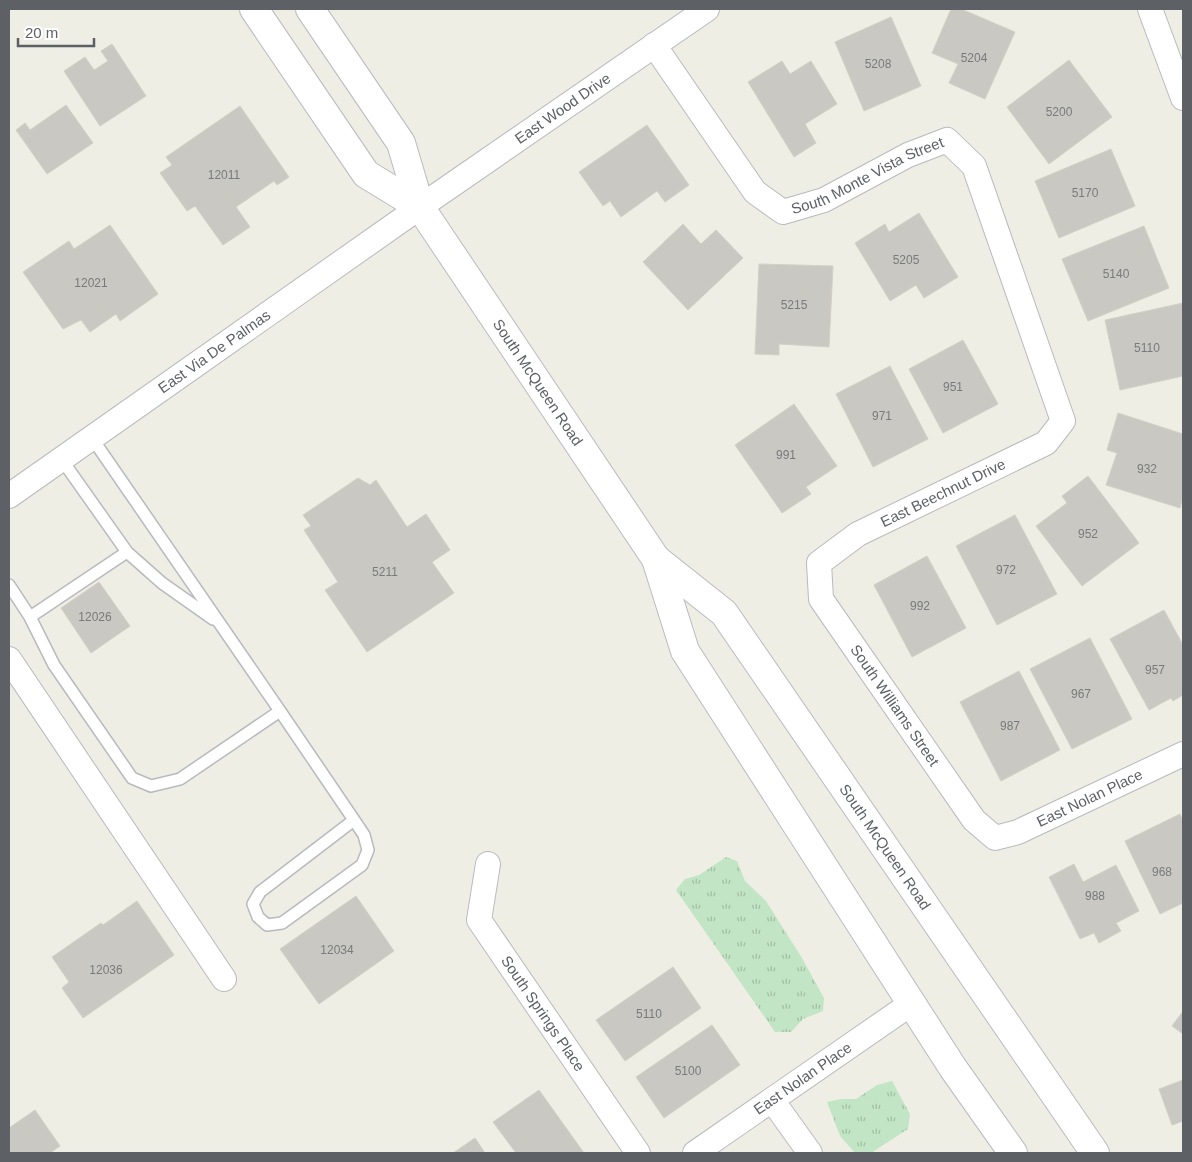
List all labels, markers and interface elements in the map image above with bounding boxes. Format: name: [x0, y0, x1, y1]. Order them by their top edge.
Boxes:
scale bar: [18, 15, 94, 47]
text: 20 m: [25, 24, 58, 41]
house number: 5204: [961, 51, 988, 65]
house number: 5208: [865, 57, 892, 71]
street label: East Wood Drive: [512, 69, 614, 147]
house number: 5200: [1046, 105, 1073, 119]
street label: South Monte Vista Street: [789, 133, 947, 217]
house number: 12011: [208, 168, 241, 182]
house number: 5170: [1072, 186, 1099, 200]
house number: 5205: [893, 253, 920, 267]
house number: 5140: [1103, 267, 1130, 281]
house number: 12021: [74, 276, 108, 290]
house number: 5215: [781, 298, 808, 312]
street label: East Via De Palmas: [155, 306, 273, 396]
street label: South McQueen Road: [490, 316, 586, 449]
house number: 5110: [1134, 341, 1160, 355]
house number: 951: [943, 380, 963, 394]
house number: 971: [872, 409, 892, 423]
house number: 991: [776, 448, 796, 462]
street label: East Beechnut Drive: [878, 455, 1008, 530]
house number: 932: [1137, 462, 1157, 476]
house number: 952: [1078, 527, 1098, 541]
house number: 972: [996, 563, 1016, 577]
house number: 5211: [372, 565, 398, 579]
house number: 992: [910, 599, 930, 613]
house number: 12026: [78, 610, 112, 624]
street label: South Williams Street: [847, 641, 943, 770]
house number: 957: [1145, 663, 1165, 677]
house number: 967: [1071, 687, 1091, 701]
house number: 987: [1000, 719, 1020, 733]
street label: East Nolan Place: [1034, 765, 1145, 830]
street label: South McQueen Road: [836, 781, 934, 913]
house number: 968: [1152, 865, 1172, 879]
house number: 988: [1085, 889, 1105, 903]
house number: 12034: [320, 943, 354, 957]
street label: South Springs Place: [498, 952, 589, 1074]
house number: 12036: [89, 963, 123, 977]
house number: 5110: [636, 1007, 662, 1021]
street label: East Nolan Place: [750, 1038, 855, 1118]
house number: 5100: [675, 1064, 702, 1078]

